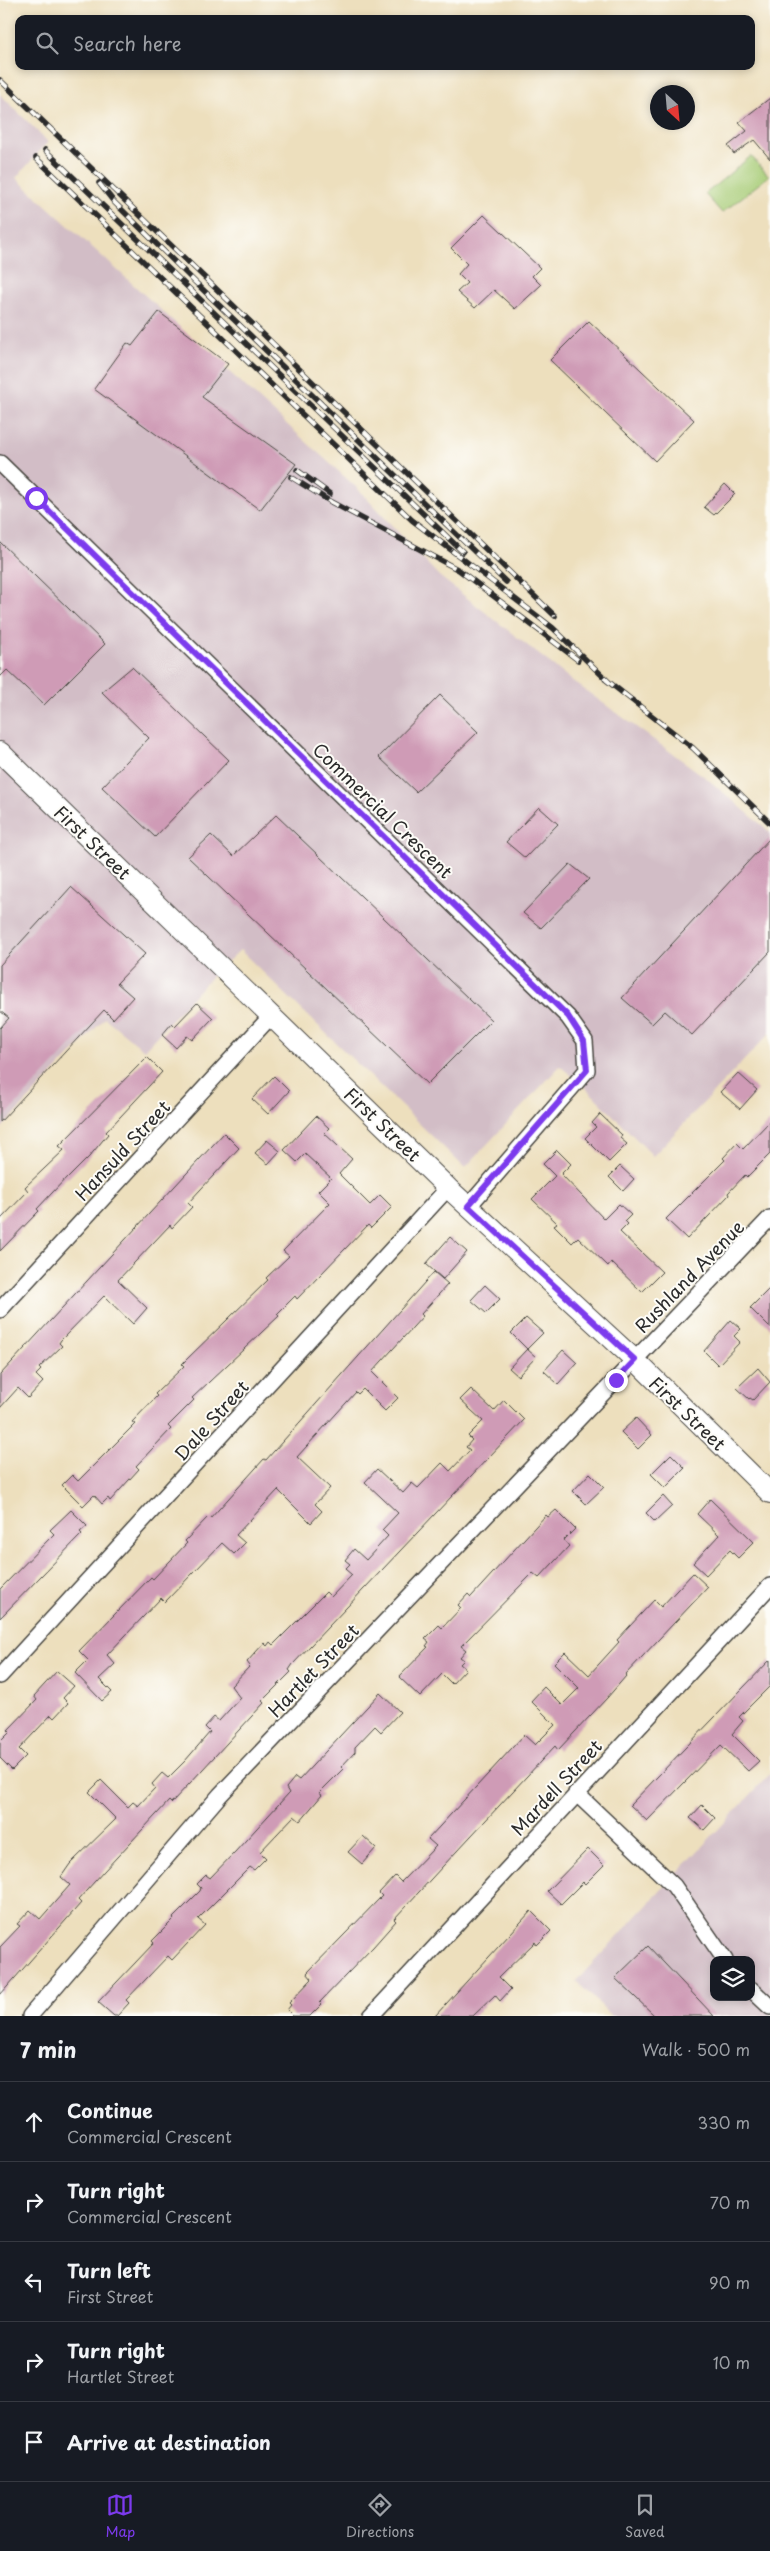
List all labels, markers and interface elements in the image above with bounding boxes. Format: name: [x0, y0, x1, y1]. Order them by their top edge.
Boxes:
search box: [15, 15, 755, 70]
icon: search: [33, 29, 61, 57]
text: Search here: [73, 29, 182, 57]
north arrow: [650, 85, 695, 130]
route start: [25, 487, 48, 510]
street label: Commercial Crescent: [307, 736, 459, 884]
street label: First Street: [49, 799, 137, 885]
street label: First Street: [339, 1081, 427, 1167]
street label: Hansuld Street: [68, 1094, 176, 1206]
street label: Rushland Avenue: [628, 1214, 750, 1338]
route end: [605, 1369, 628, 1392]
street label: First Street: [644, 1370, 732, 1456]
street label: Dale Street: [167, 1374, 255, 1466]
street label: Hartlet Street: [261, 1617, 365, 1723]
street label: Mardell Street: [504, 1733, 608, 1841]
map controls: [710, 1956, 755, 2001]
button: layers: [710, 1956, 755, 2001]
text: 7 min: [20, 2033, 76, 2065]
text: Walk · 500 m: [642, 2037, 750, 2061]
text: Continue: [67, 2096, 153, 2124]
icon: ahead: [20, 2108, 48, 2136]
text: 330 m: [697, 2110, 750, 2134]
text: Commercial Crescent: [67, 2124, 232, 2148]
text: Turn right: [67, 2176, 165, 2204]
icon: right: [20, 2188, 48, 2216]
text: 70 m: [710, 2190, 750, 2214]
text: Commercial Crescent: [67, 2204, 232, 2228]
text: Turn left: [67, 2256, 151, 2284]
icon: left: [20, 2268, 48, 2296]
text: 90 m: [709, 2270, 750, 2294]
text: First Street: [67, 2284, 153, 2308]
text: Turn right: [67, 2336, 165, 2364]
icon: right: [20, 2348, 48, 2376]
text: 10 m: [713, 2350, 750, 2374]
text: Hartlet Street: [67, 2364, 174, 2388]
icon: arrive: [20, 2428, 48, 2456]
text: Arrive at destination: [67, 2428, 271, 2456]
tab: Map: [105, 2491, 135, 2542]
tab: Directions: [346, 2491, 414, 2542]
tab: Saved: [625, 2491, 665, 2542]

